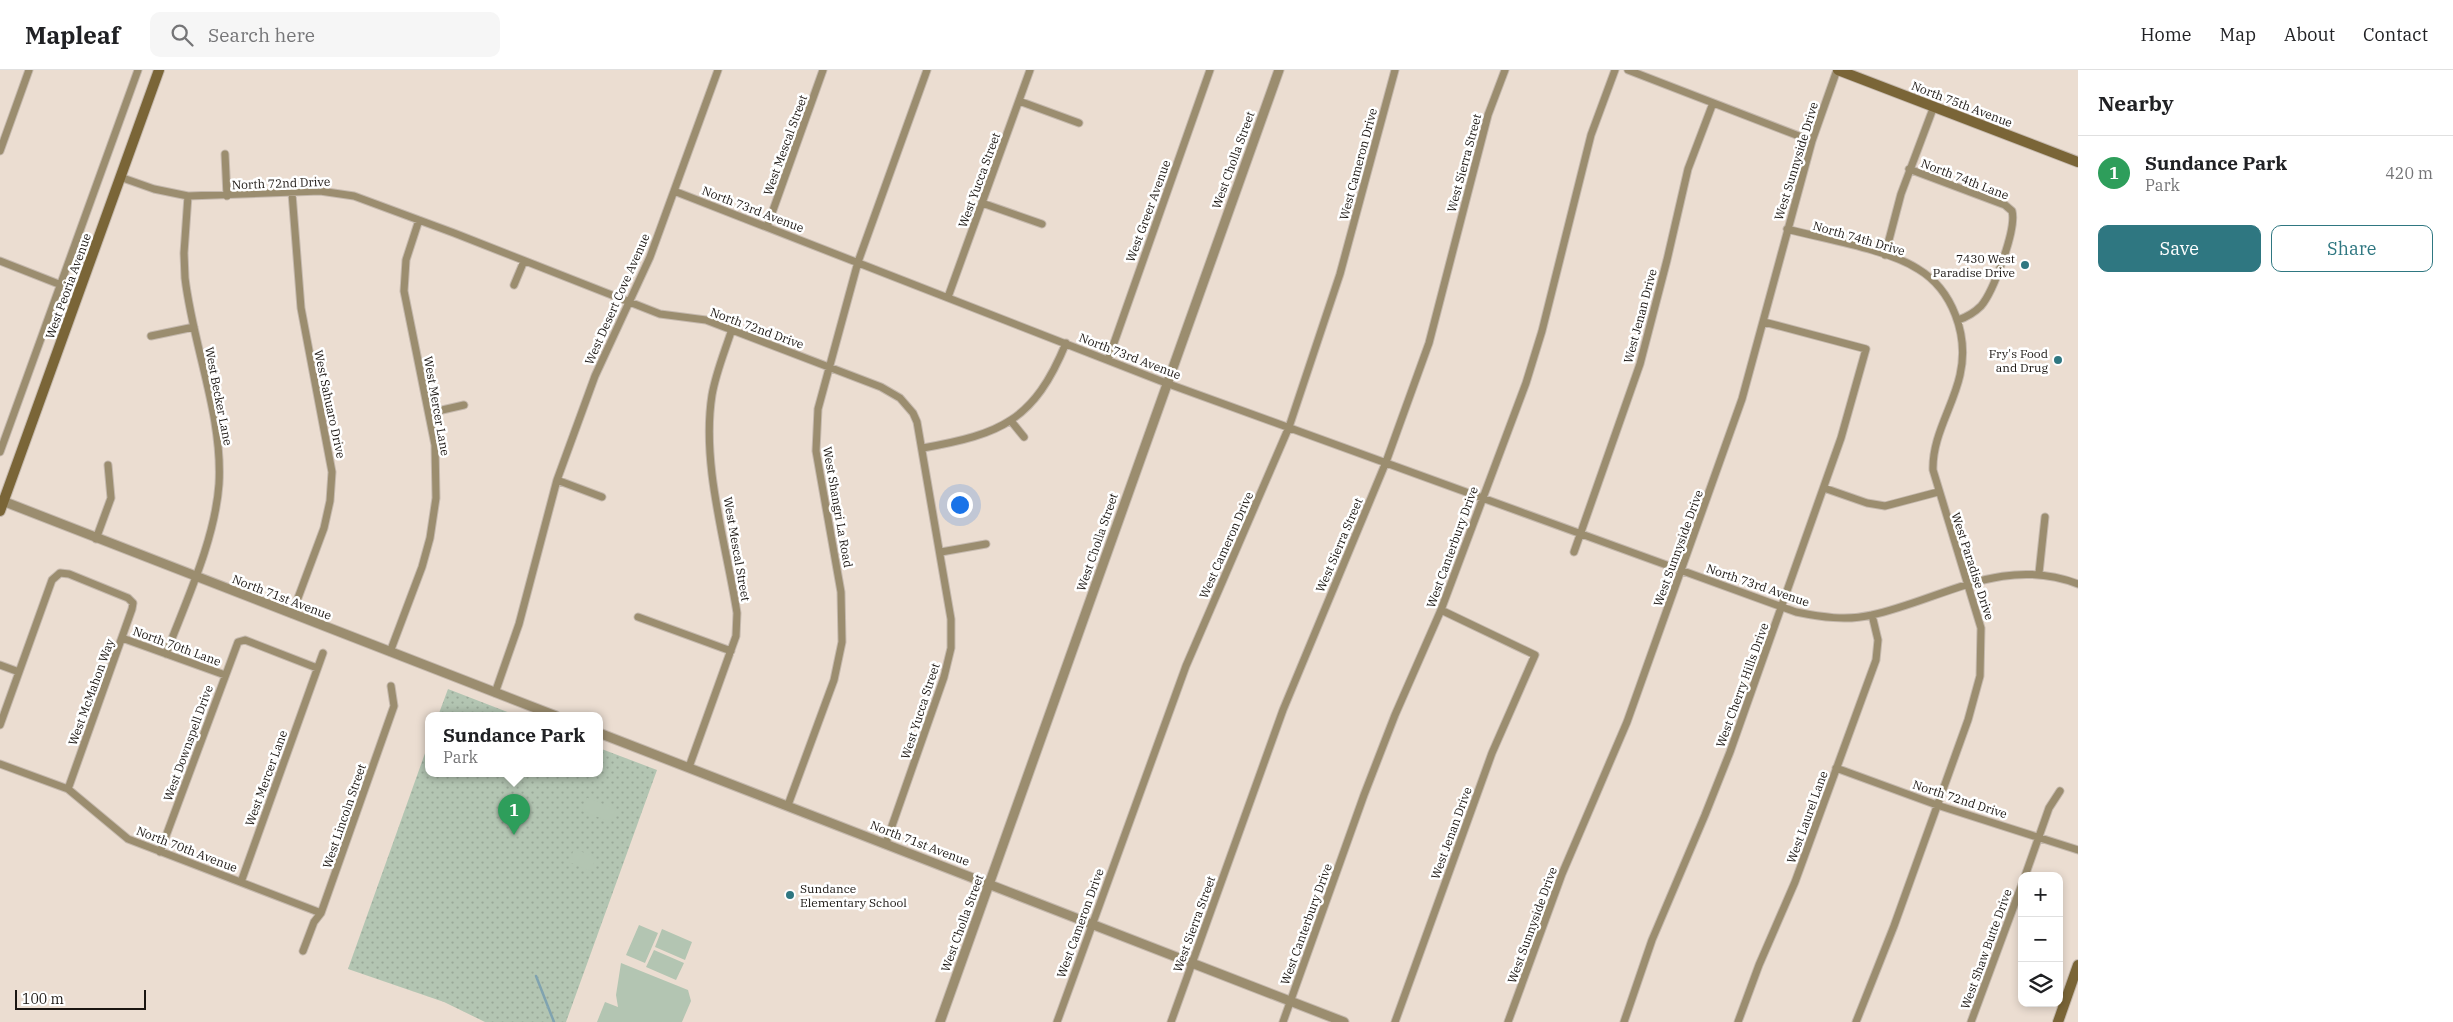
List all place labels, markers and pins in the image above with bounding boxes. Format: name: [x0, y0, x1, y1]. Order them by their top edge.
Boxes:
place label: 7430 West Paradise Drive: [1933, 251, 2015, 280]
marker: 7430 West Paradise Drive: [2019, 259, 2031, 271]
place label: Fry's Food and Drug: [1989, 346, 2048, 375]
marker: Fry's Food and Drug: [2052, 354, 2064, 366]
pin: 1: [498, 794, 530, 835]
place label: Sundance Elementary School: [800, 881, 907, 910]
marker: Sundance Elementary School: [784, 889, 796, 901]

